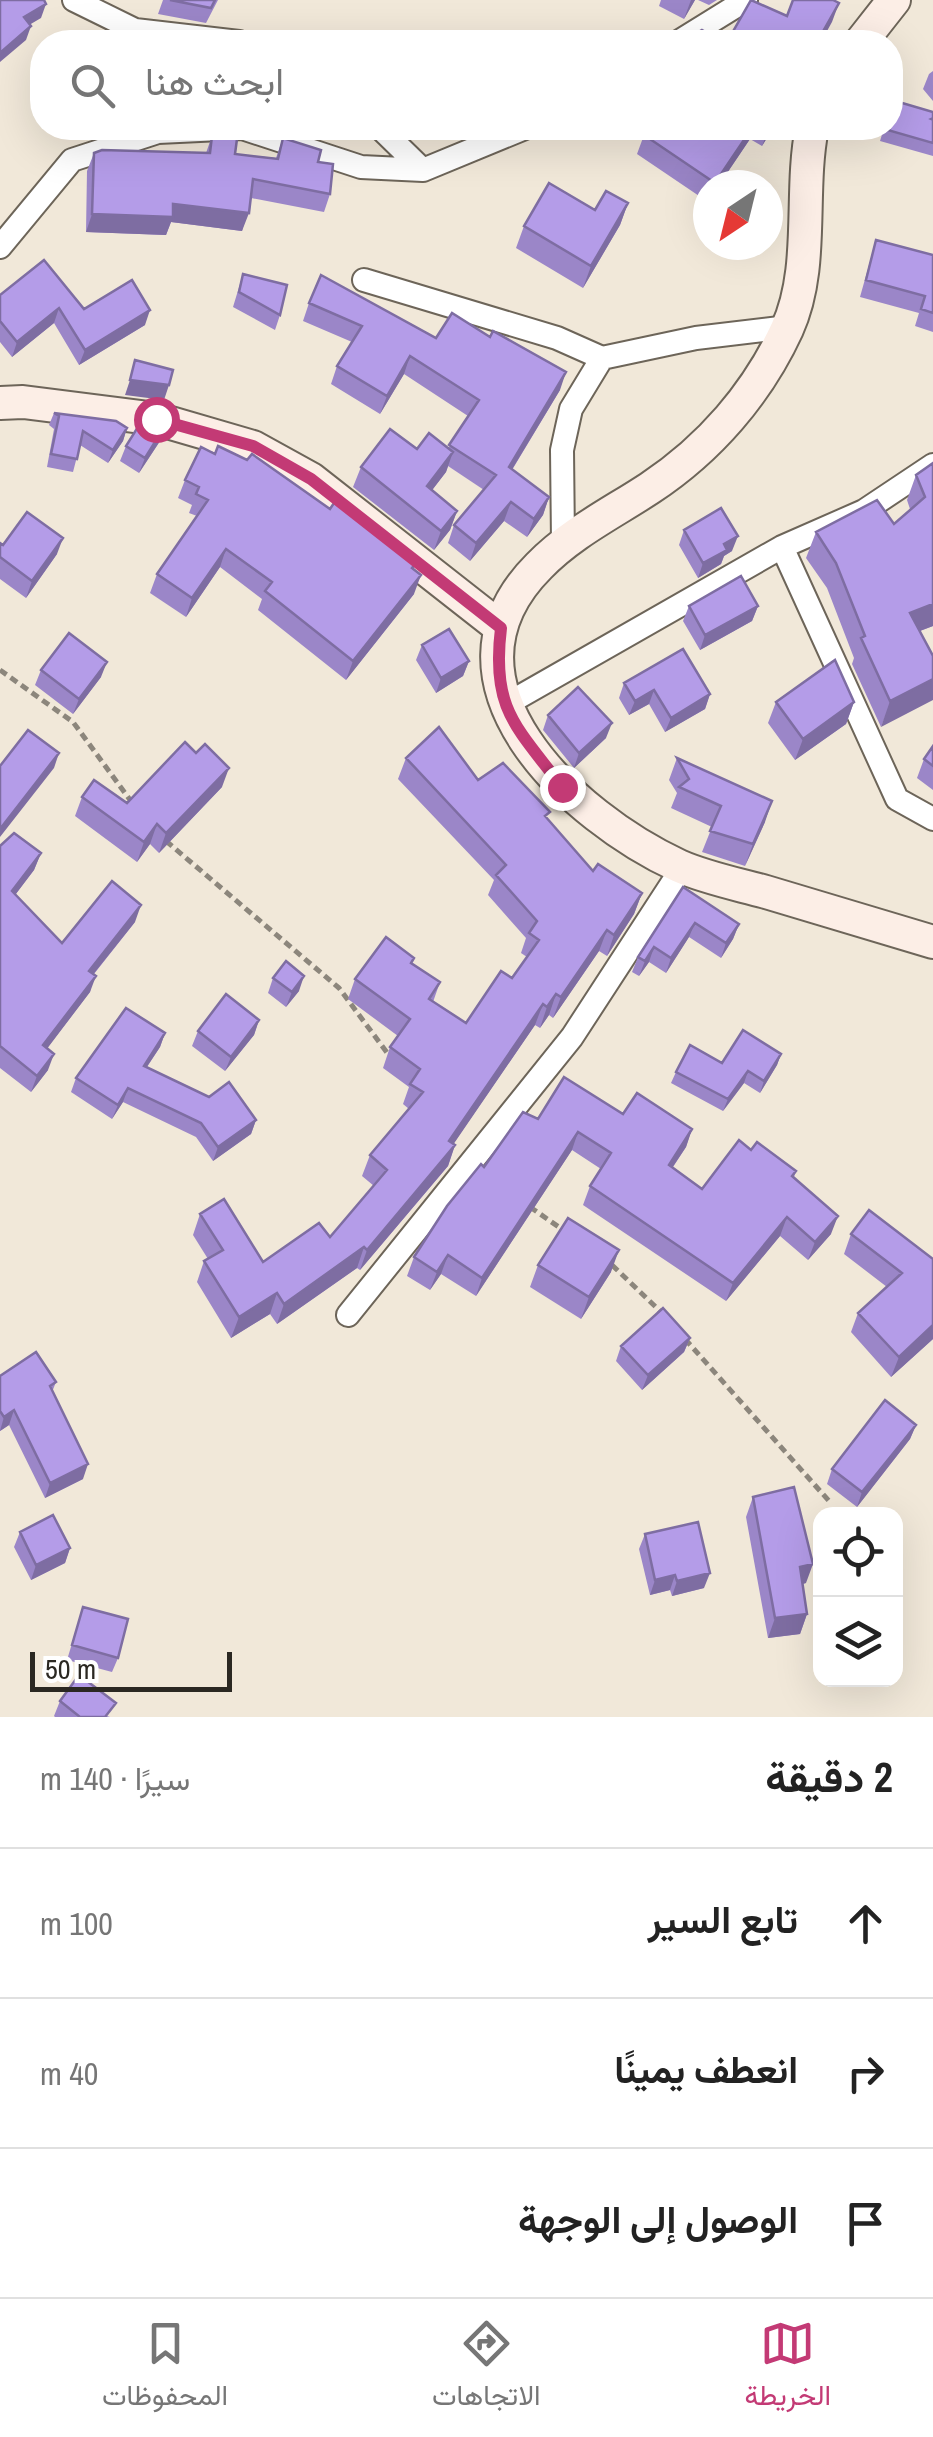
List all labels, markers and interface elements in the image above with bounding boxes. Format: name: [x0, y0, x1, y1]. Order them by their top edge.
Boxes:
search box: [30, 30, 903, 140]
text: ابحث هنا: [145, 56, 284, 107]
icon: search: [65, 58, 120, 113]
north arrow: [693, 170, 783, 260]
route start: [134, 397, 180, 443]
route end: [540, 765, 586, 811]
map controls: [813, 1507, 903, 1687]
button: locate: [813, 1507, 903, 1597]
button: layers: [813, 1597, 903, 1687]
scale bar: [30, 1647, 232, 1692]
text: 50 m: [45, 1650, 96, 1688]
text: 2 دقيقة: [765, 1749, 893, 1805]
text: سيرًا · 140 m: [40, 1757, 190, 1800]
text: تابع السير: [648, 1894, 798, 1945]
icon: ahead: [838, 1896, 893, 1951]
text: 100 m: [40, 1902, 113, 1945]
text: انعطف يمينًا: [614, 2044, 798, 2095]
icon: right: [838, 2046, 893, 2101]
text: 40 m: [40, 2052, 98, 2095]
text: الوصول إلى الوجهة: [518, 2194, 798, 2245]
icon: arrive: [838, 2196, 893, 2251]
tab: المحفوظات: [102, 2316, 228, 2420]
tab: الاتجاهات: [432, 2316, 541, 2420]
tab: الخريطة: [744, 2316, 831, 2420]

